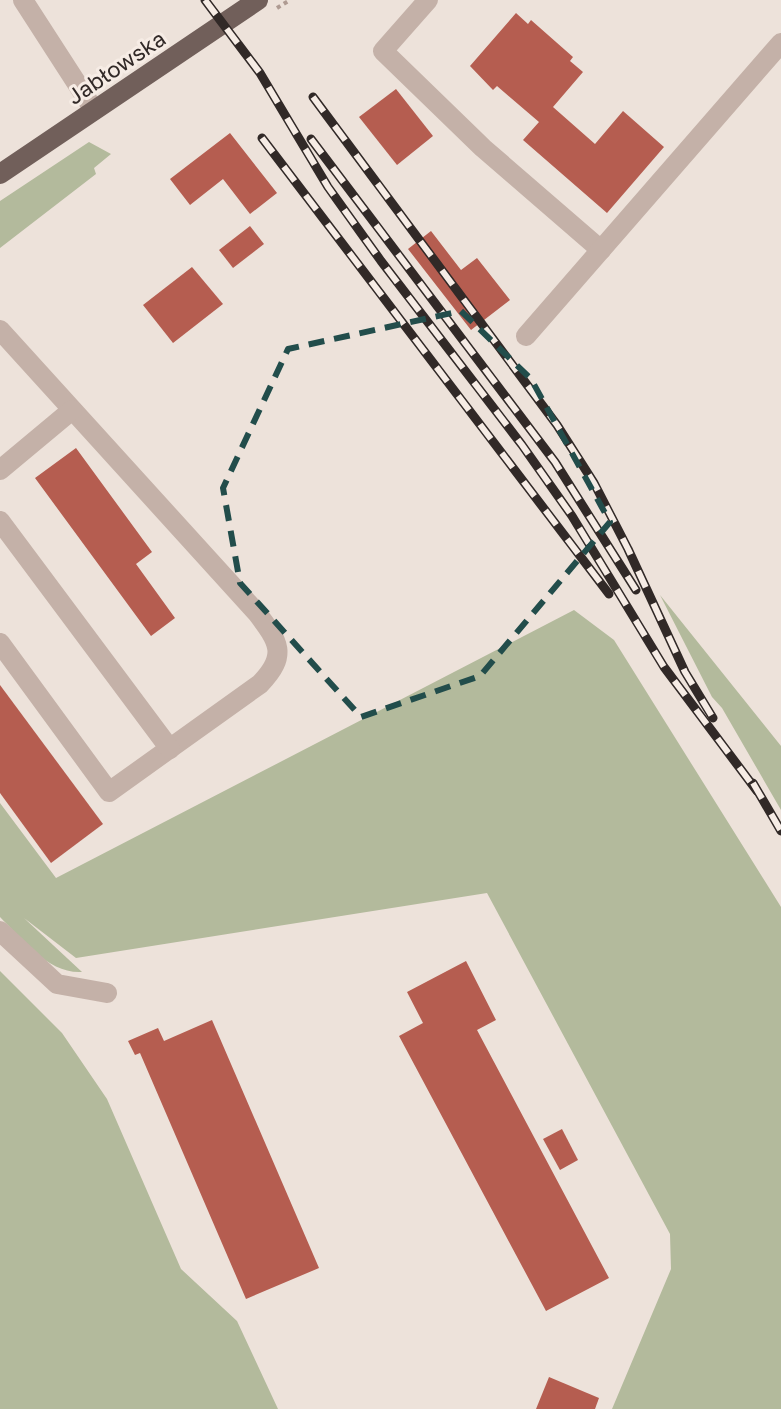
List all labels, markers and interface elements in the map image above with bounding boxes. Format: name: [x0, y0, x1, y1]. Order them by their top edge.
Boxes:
street label: Jabłowska: [62, 24, 170, 110]

